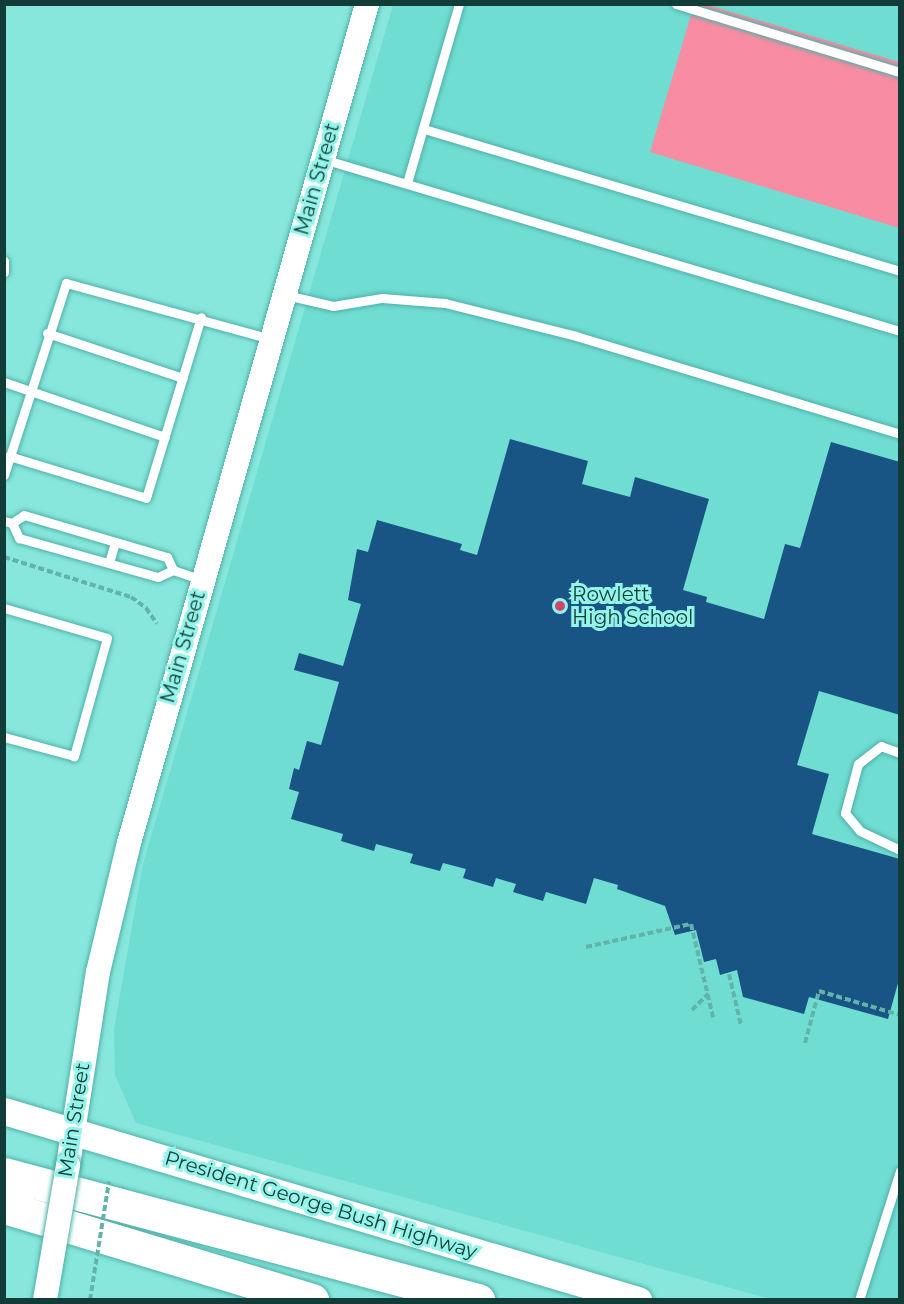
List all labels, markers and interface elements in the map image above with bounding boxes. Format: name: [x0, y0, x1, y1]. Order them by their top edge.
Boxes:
street label: Main Street: [290, 120, 344, 238]
place label: Rowlett High School: [572, 582, 693, 629]
street label: Main Street: [156, 588, 210, 706]
marker: Rowlett High School: [553, 599, 567, 613]
street label: Main Street: [53, 1061, 95, 1179]
street label: President George Bush Highway: [162, 1146, 480, 1264]

